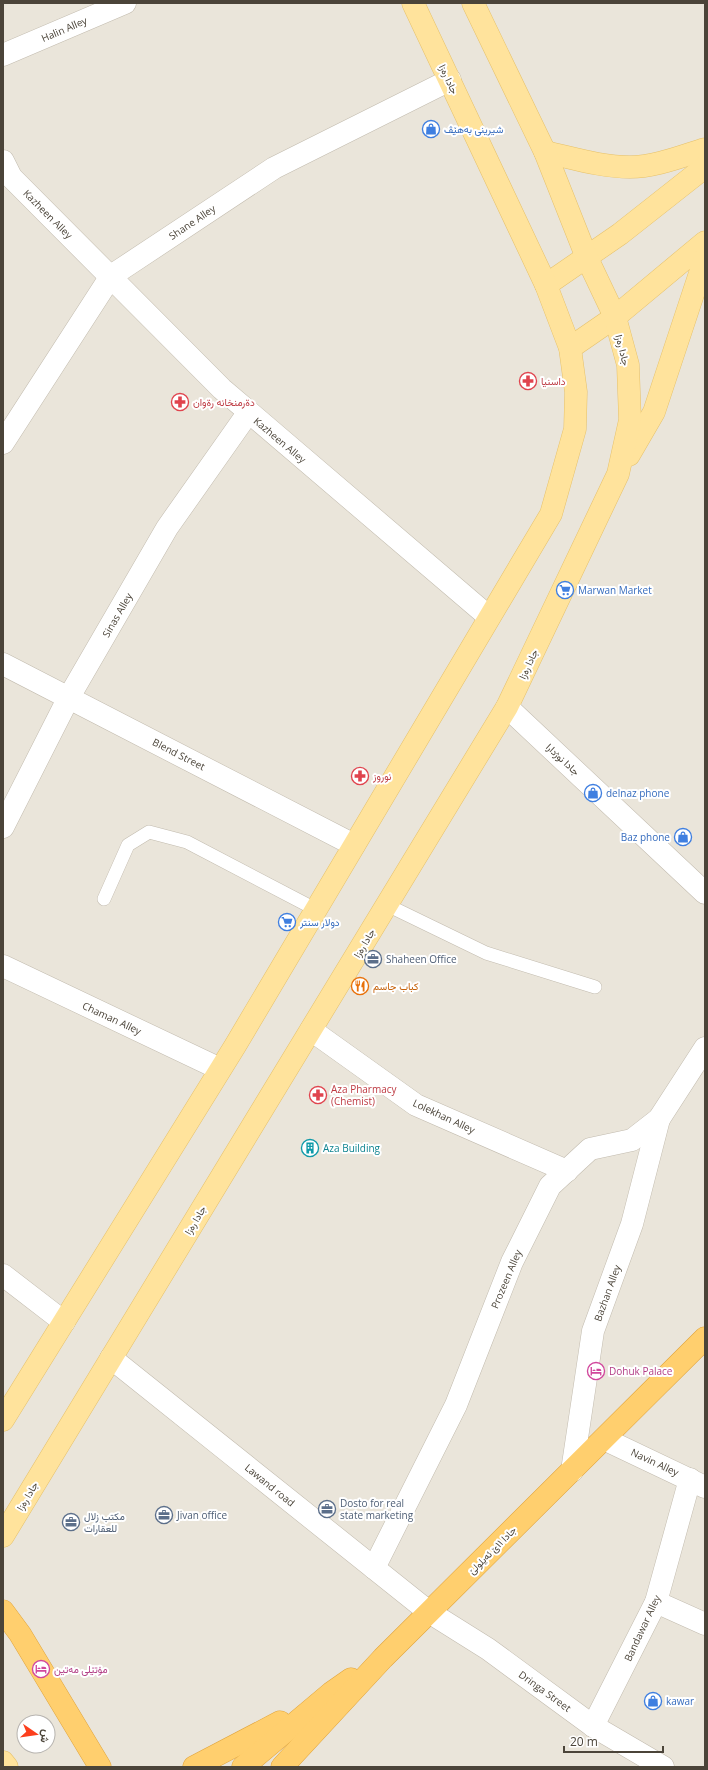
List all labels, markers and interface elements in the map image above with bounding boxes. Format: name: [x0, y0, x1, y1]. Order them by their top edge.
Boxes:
street label: Halin Alley: [39, 13, 90, 45]
street label: جادا ره‌زا: [436, 62, 462, 96]
shop icon: شیرینی بەهێڤ: [421, 119, 441, 139]
place label: شیرینی بەهێڤ: [444, 122, 503, 136]
street label: Kazheen Alley: [20, 186, 76, 242]
street label: Shane Alley: [166, 201, 219, 243]
street label: جادا ره‌زا: [612, 333, 634, 367]
pharmacy icon: داسنيا: [518, 371, 538, 391]
place label: داسنيا: [541, 374, 566, 388]
pharmacy icon: دةرمنخانه رةوان: [170, 392, 190, 412]
place label: دةرمنخانه رةوان: [193, 395, 255, 409]
street label: Kazheen Alley: [251, 414, 310, 467]
supermarket icon: Marwan Market: [555, 580, 575, 600]
place label: Marwan Market: [578, 583, 652, 597]
street label: Sinas Alley: [99, 589, 136, 640]
street label: جادا ره‌زا: [515, 647, 541, 681]
street label: Blend Street: [150, 735, 208, 773]
street label: جادا نوژدارا: [543, 740, 583, 778]
pharmacy icon: نوروز: [350, 766, 370, 786]
place label: نوروز: [372, 769, 392, 783]
shop icon: delnaz phone: [583, 783, 603, 803]
place label: delnaz phone: [606, 786, 670, 800]
shop icon: Baz phone: [673, 827, 693, 847]
place label: Baz phone: [621, 830, 670, 844]
supermarket icon: دولار سنتر: [277, 912, 297, 932]
place label: دولار سنتر: [299, 915, 340, 929]
street label: جادا ره‌زا: [350, 926, 378, 960]
office icon: Shaheen Office: [363, 949, 383, 969]
place label: Shaheen Office: [386, 952, 457, 966]
restaurant icon: كباب جاسم: [350, 976, 370, 996]
place label: كباب جاسم: [373, 979, 419, 993]
street label: Chaman Alley: [80, 998, 145, 1038]
place label: Aza Pharmacy (Chemist): [331, 1082, 398, 1108]
pharmacy icon: Aza Pharmacy (Chemist): [308, 1085, 328, 1105]
street label: Lolekhan Alley: [411, 1095, 478, 1137]
building icon: Aza Building: [300, 1138, 320, 1158]
place label: Aza Building: [323, 1141, 381, 1155]
street label: جادا ره‌زا: [181, 1203, 209, 1237]
street label: Prozeen Alley: [487, 1246, 525, 1311]
street label: Bazhan Alley: [590, 1262, 624, 1323]
hotel icon: Dohuk Palace: [586, 1361, 606, 1381]
place label: Dohuk Palace: [609, 1364, 673, 1378]
street label: Navin Alley: [629, 1445, 682, 1480]
street label: Lawand road: [242, 1460, 298, 1510]
street label: جادا ره‌زا: [13, 1479, 41, 1513]
place label: Dosto for real state marketing: [340, 1496, 414, 1522]
office icon: Dosto for real state marketing: [317, 1499, 337, 1519]
office icon: Jivan office: [154, 1505, 174, 1525]
place label: Jivan office: [176, 1508, 228, 1522]
place label: مكتب زلال للعقارات: [84, 1509, 125, 1535]
office icon: مكتب زلال للعقارات: [61, 1512, 81, 1532]
street label: جادا ١١ێ ئه‌یلولێ: [465, 1523, 519, 1577]
street label: Bandawar Alley: [620, 1592, 664, 1664]
hotel icon: مۆتێلی مەتین: [31, 1659, 51, 1679]
place label: مۆتێلی مەتین: [54, 1662, 108, 1676]
street label: Dringa Street: [516, 1667, 574, 1715]
shop icon: kawar: [643, 1691, 663, 1711]
place label: kawar: [666, 1694, 694, 1708]
north arrow: [16, 1714, 56, 1754]
text: ش: [37, 1728, 55, 1744]
scale bar: [564, 1728, 663, 1754]
text: 20 m: [570, 1733, 598, 1750]

